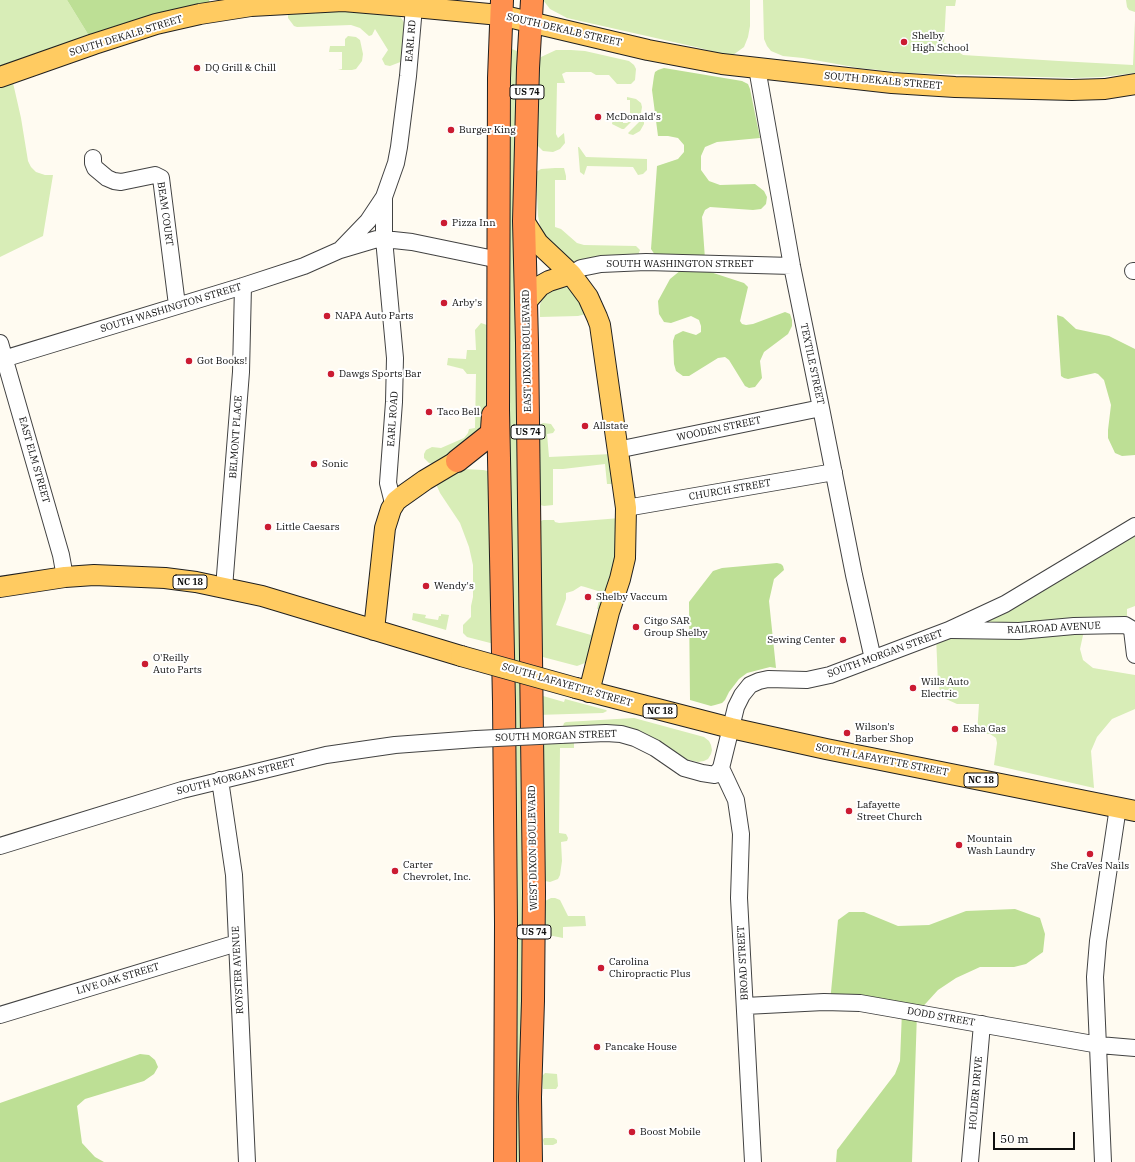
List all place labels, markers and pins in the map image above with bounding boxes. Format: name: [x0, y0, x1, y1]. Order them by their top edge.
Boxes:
place label: Shelby High School: [912, 30, 969, 54]
marker: Shelby High School: [899, 37, 909, 47]
place label: DQ Grill & Chill: [205, 62, 276, 74]
marker: DQ Grill & Chill: [192, 63, 202, 73]
place label: McDonald's: [606, 111, 661, 123]
marker: McDonald's: [593, 112, 603, 122]
place label: Burger King: [459, 124, 516, 136]
marker: Burger King: [446, 125, 456, 135]
place label: Pizza Inn: [452, 217, 496, 229]
marker: Pizza Inn: [439, 218, 449, 228]
place label: Arby's: [452, 297, 482, 309]
marker: Arby's: [439, 298, 449, 308]
place label: NAPA Auto Parts: [335, 310, 413, 322]
marker: NAPA Auto Parts: [322, 311, 332, 321]
place label: Got Books!: [197, 355, 247, 367]
marker: Got Books!: [184, 356, 194, 366]
place label: Dawgs Sports Bar: [339, 368, 421, 380]
marker: Dawgs Sports Bar: [326, 369, 336, 379]
place label: Taco Bell: [437, 406, 480, 418]
marker: Taco Bell: [424, 407, 434, 417]
place label: Allstate: [593, 420, 628, 432]
marker: Allstate: [580, 421, 590, 431]
place label: Sonic: [322, 458, 348, 470]
marker: Sonic: [309, 459, 319, 469]
place label: Little Caesars: [276, 521, 340, 533]
marker: Little Caesars: [263, 522, 273, 532]
place label: Wendy's: [434, 580, 474, 592]
marker: Wendy's: [421, 581, 431, 591]
place label: Shelby Vaccum: [596, 591, 667, 603]
marker: Shelby Vaccum: [583, 592, 593, 602]
place label: Citgo SAR Group Shelby: [644, 615, 708, 638]
marker: Citgo SAR Group Shelby: [631, 622, 641, 632]
place label: Sewing Center: [767, 634, 835, 646]
marker: Sewing Center: [838, 635, 848, 645]
place label: O'Reilly Auto Parts: [153, 652, 202, 676]
marker: O'Reilly Auto Parts: [140, 659, 150, 669]
place label: Wills Auto Electric: [921, 676, 969, 700]
marker: Wills Auto Electric: [908, 683, 918, 693]
place label: Wilson's Barber Shop: [855, 721, 914, 744]
place label: Esha Gas: [963, 723, 1006, 735]
marker: Esha Gas: [950, 724, 960, 734]
marker: Wilson's Barber Shop: [842, 728, 852, 738]
place label: Lafayette Street Church: [857, 799, 922, 822]
marker: Lafayette Street Church: [844, 806, 854, 816]
place label: Mountain Wash Laundry: [967, 833, 1035, 856]
marker: Mountain Wash Laundry: [954, 840, 964, 850]
marker: She CraVes Nails: [1085, 849, 1095, 859]
place label: Carter Chevrolet, Inc.: [403, 859, 471, 882]
place label: She CraVes Nails: [1051, 860, 1129, 872]
marker: Carter Chevrolet, Inc.: [390, 866, 400, 876]
place label: Carolina Chiropractic Plus: [609, 956, 691, 980]
marker: Carolina Chiropractic Plus: [596, 963, 606, 973]
place label: Pancake House: [605, 1041, 677, 1053]
marker: Pancake House: [592, 1042, 602, 1052]
place label: Boost Mobile: [640, 1126, 701, 1138]
marker: Boost Mobile: [627, 1127, 637, 1137]

